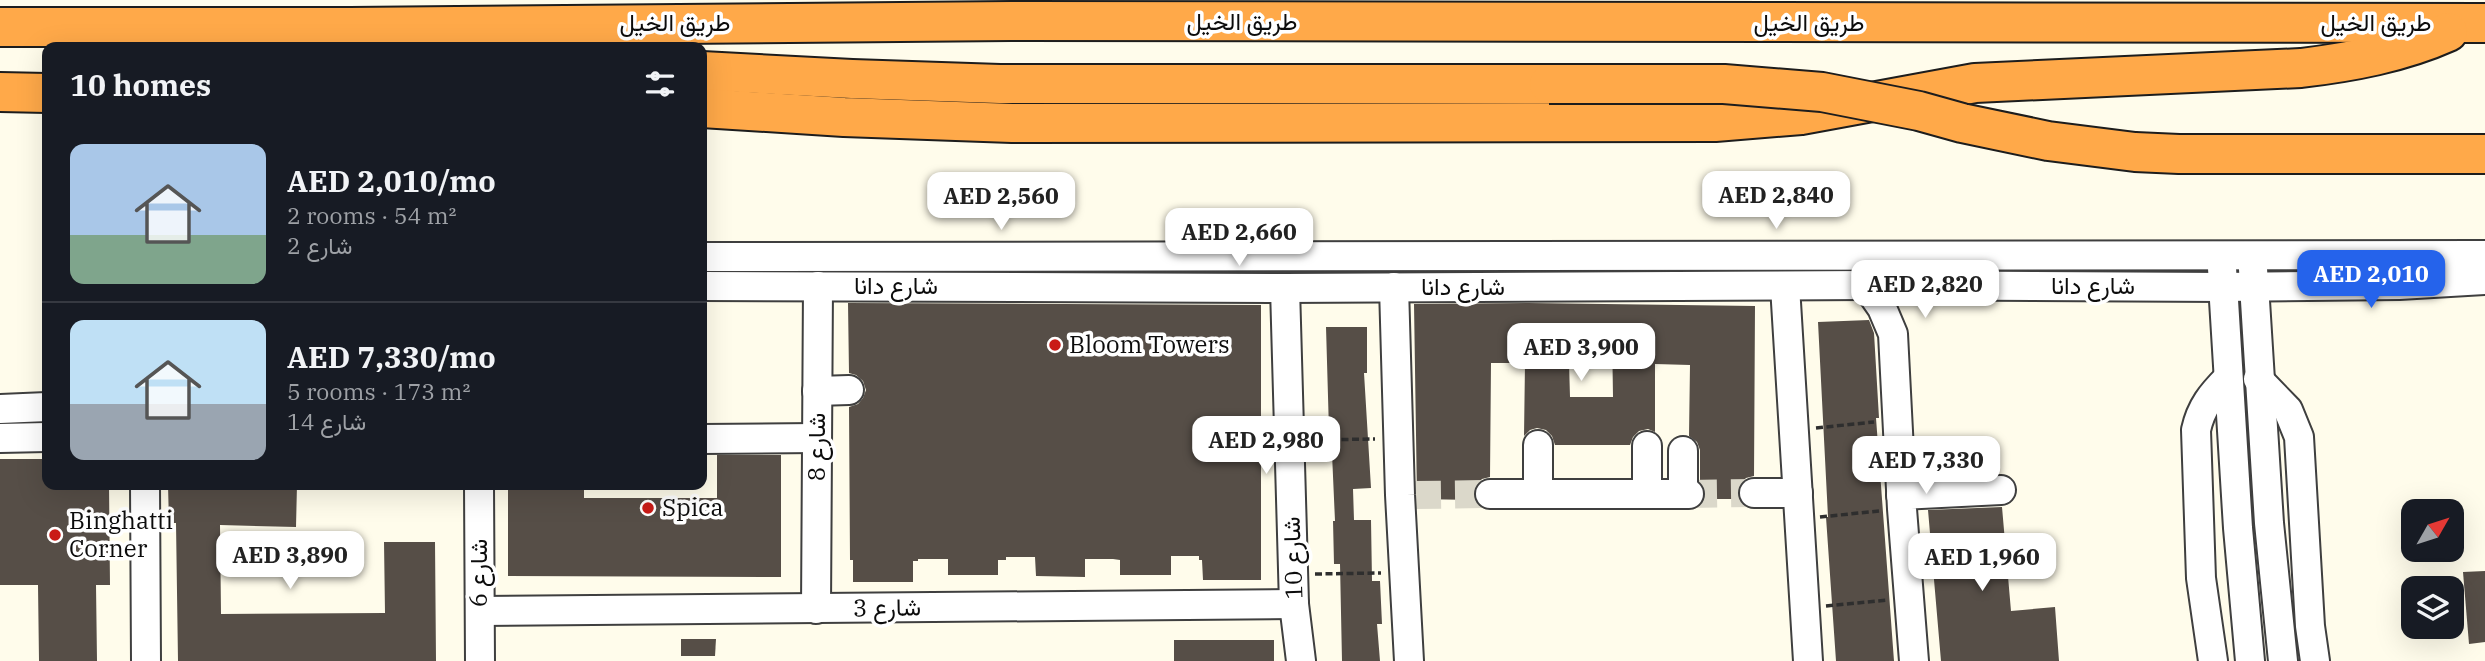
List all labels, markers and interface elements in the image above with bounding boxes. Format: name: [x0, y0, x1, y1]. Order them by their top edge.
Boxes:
street label: طريق الخيل: [1187, 5, 1297, 37]
street label: طريق الخيل: [620, 6, 730, 38]
street label: طريق الخيل: [1754, 6, 1864, 38]
street label: طريق الخيل: [2321, 6, 2431, 38]
text: 10 homes: [70, 65, 211, 104]
icon: filters: [641, 65, 679, 103]
text: AED 2,010/mo: [287, 161, 496, 200]
icon: home: [126, 172, 210, 256]
pin: AED 2,840: [1696, 172, 1856, 231]
pin: AED 2,560: [921, 173, 1081, 232]
text: AED 2,840: [1718, 179, 1834, 209]
text: AED 2,560: [943, 180, 1059, 210]
text: 2 rooms · 54 m²: [287, 200, 457, 230]
pin: AED 2,660: [1159, 208, 1319, 268]
text: AED 2,660: [1181, 216, 1297, 246]
text: شارع 2: [287, 230, 352, 260]
pin: AED 2,010: [2291, 250, 2451, 310]
text: AED 2,010: [2313, 258, 2429, 288]
pin: AED 2,820: [1845, 260, 2005, 320]
text: AED 2,820: [1867, 268, 1983, 298]
street label: شارع دانا: [854, 269, 938, 302]
street label: شارع دانا: [2051, 269, 2135, 302]
street label: شارع دانا: [1421, 270, 1505, 303]
pin: AED 3,900: [1501, 324, 1661, 383]
place label: Bloom Towers: [1069, 328, 1230, 360]
text: AED 3,900: [1523, 331, 1639, 361]
text: AED 7,330/mo: [287, 337, 496, 376]
marker: Bloom Towers: [1047, 337, 1063, 353]
icon: home: [126, 348, 210, 432]
text: 5 rooms · 173 m²: [287, 376, 470, 406]
text: شارع 14: [287, 406, 366, 436]
street label: شارع 8: [800, 413, 833, 481]
pin: AED 2,980: [1186, 416, 1346, 476]
text: AED 2,980: [1208, 424, 1324, 454]
pin: AED 7,330: [1846, 436, 2006, 496]
text: AED 7,330: [1868, 444, 1984, 474]
place label: Spica: [662, 491, 724, 523]
north arrow: [2401, 499, 2464, 562]
map controls: [2401, 499, 2464, 639]
marker: Spica: [640, 500, 656, 516]
place label: Binghatti Corner: [69, 504, 173, 564]
street label: شارع 10: [1275, 516, 1310, 600]
marker: Binghatti Corner: [47, 527, 63, 543]
pin: AED 3,890: [210, 532, 370, 591]
pin: AED 1,960: [1902, 534, 2062, 593]
text: AED 3,890: [232, 539, 348, 569]
street label: شارع 6: [462, 539, 495, 607]
text: AED 1,960: [1924, 541, 2040, 571]
button: layers: [2401, 576, 2464, 639]
street label: شارع 3: [853, 590, 921, 625]

